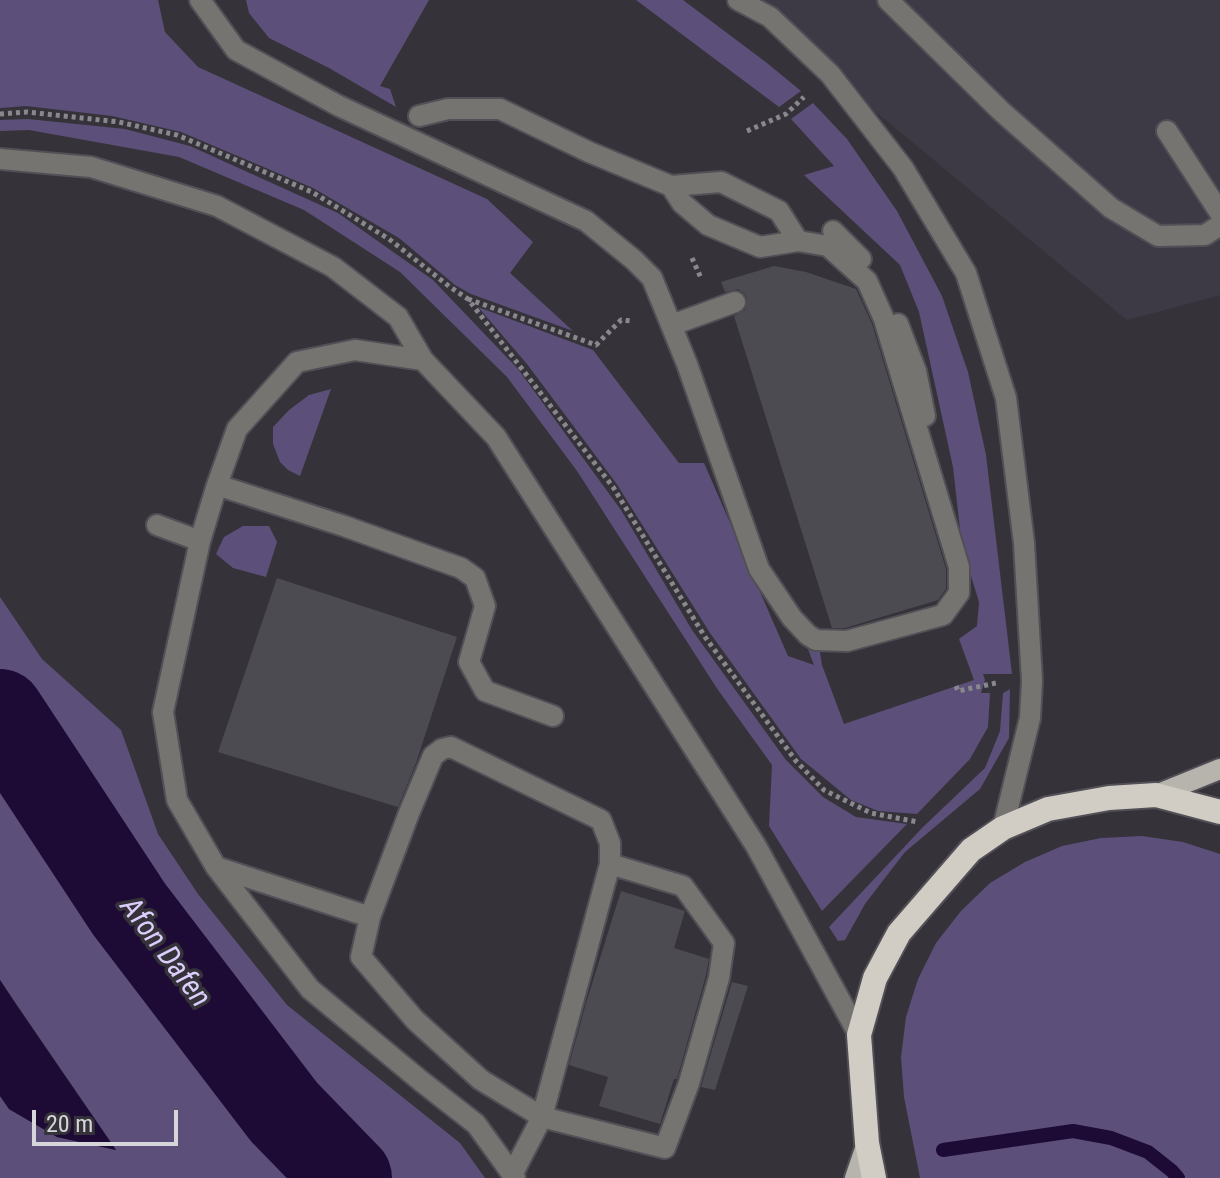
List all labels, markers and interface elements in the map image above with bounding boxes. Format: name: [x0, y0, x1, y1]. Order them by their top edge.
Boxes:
water label: Afon Dafen: [111, 891, 217, 1015]
scale bar: [36, 1094, 182, 1144]
text: 20 m: [46, 1110, 93, 1138]

